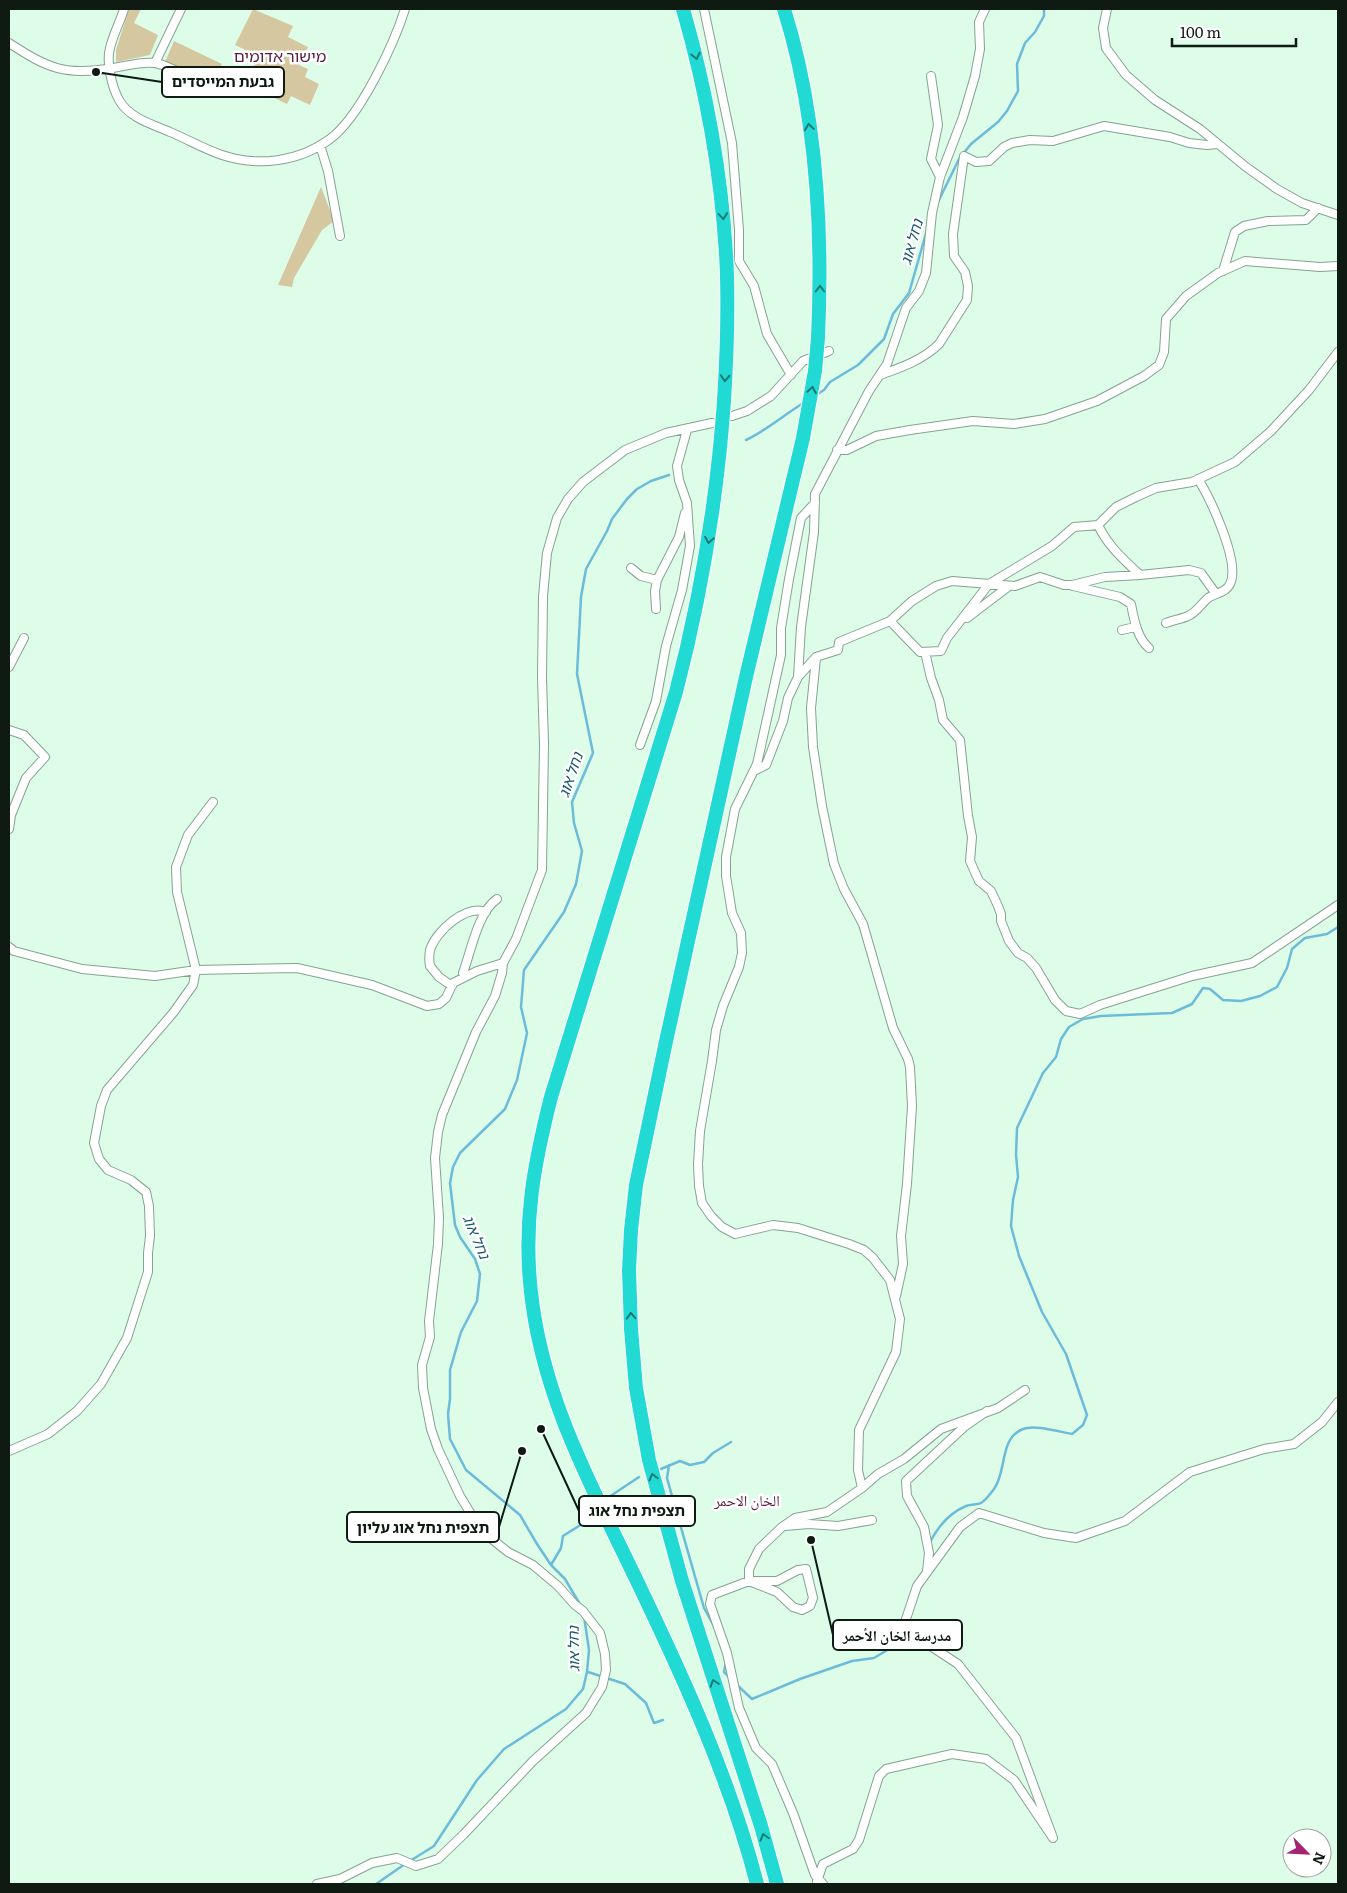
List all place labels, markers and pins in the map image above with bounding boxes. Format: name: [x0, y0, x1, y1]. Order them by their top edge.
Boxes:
callout: גבעת המייסדים: [162, 67, 284, 97]
callout: תצפית נחל אוג: [579, 1496, 695, 1526]
callout: תצפית נחל אוג עליון: [347, 1512, 499, 1542]
callout: مدرسة الخان الأحمر: [833, 1620, 962, 1650]

